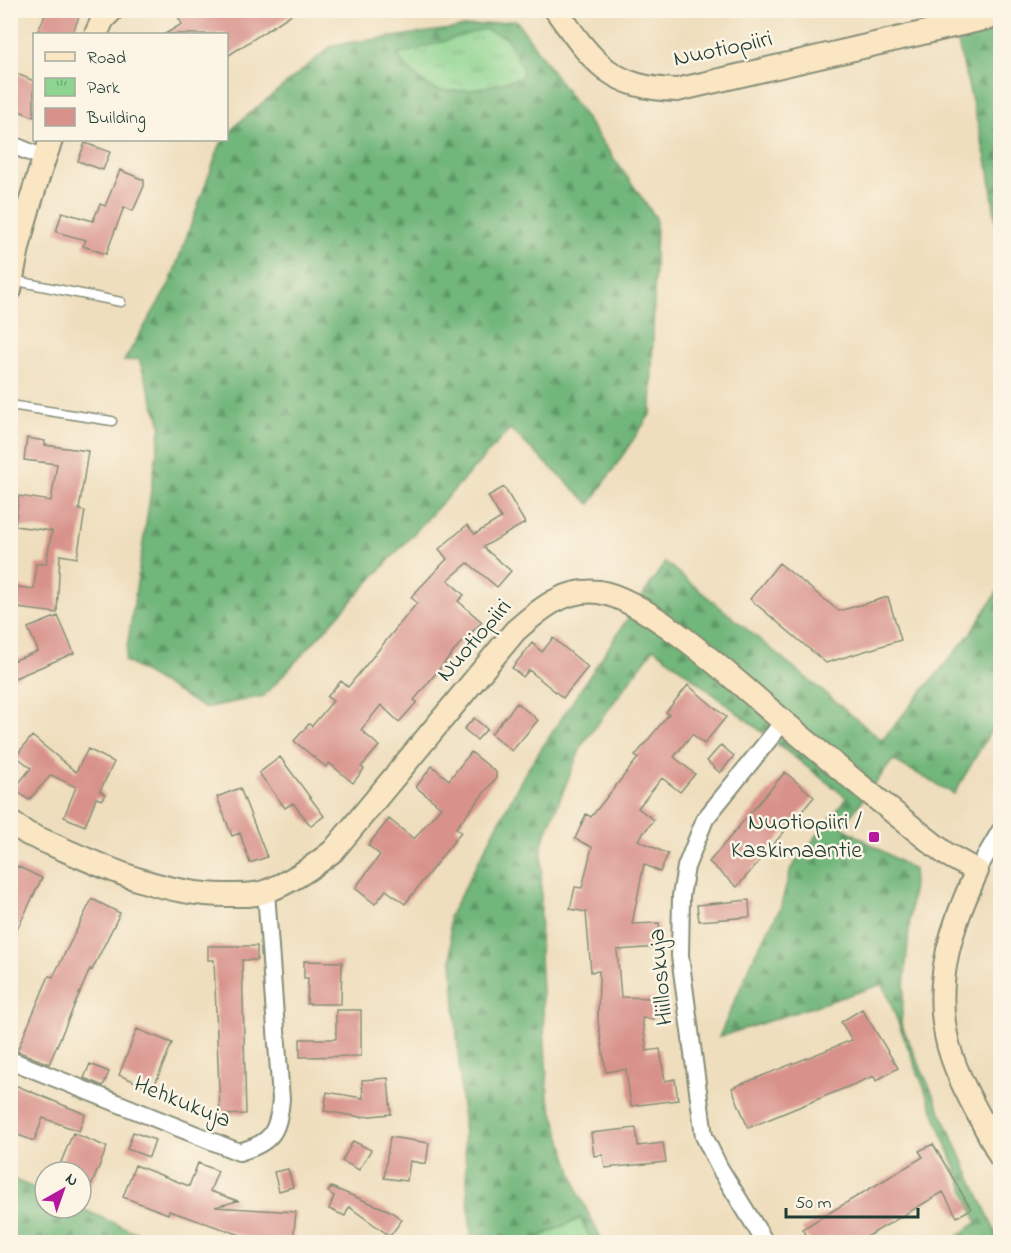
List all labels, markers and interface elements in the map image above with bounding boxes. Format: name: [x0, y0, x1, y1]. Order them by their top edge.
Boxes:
street label: Nuotiopiiri: [670, 22, 776, 78]
legend: [33, 33, 228, 141]
text: Road: [87, 46, 126, 72]
text: Park: [87, 76, 120, 102]
text: Building: [86, 106, 146, 133]
street label: Nuotiopiiri: [429, 592, 521, 690]
place label: Nuotiopiiri / Kaskimaantie: [731, 806, 863, 869]
marker: Nuotiopiiri / Kaskimaantie: [867, 830, 881, 844]
street label: Hiilloskuja: [640, 927, 684, 1027]
street label: Hehkukuja: [128, 1068, 236, 1138]
north arrow: [33, 1160, 93, 1220]
text: N: [60, 1167, 83, 1193]
scale bar: [786, 1181, 918, 1219]
text: 50 m: [795, 1191, 832, 1217]

